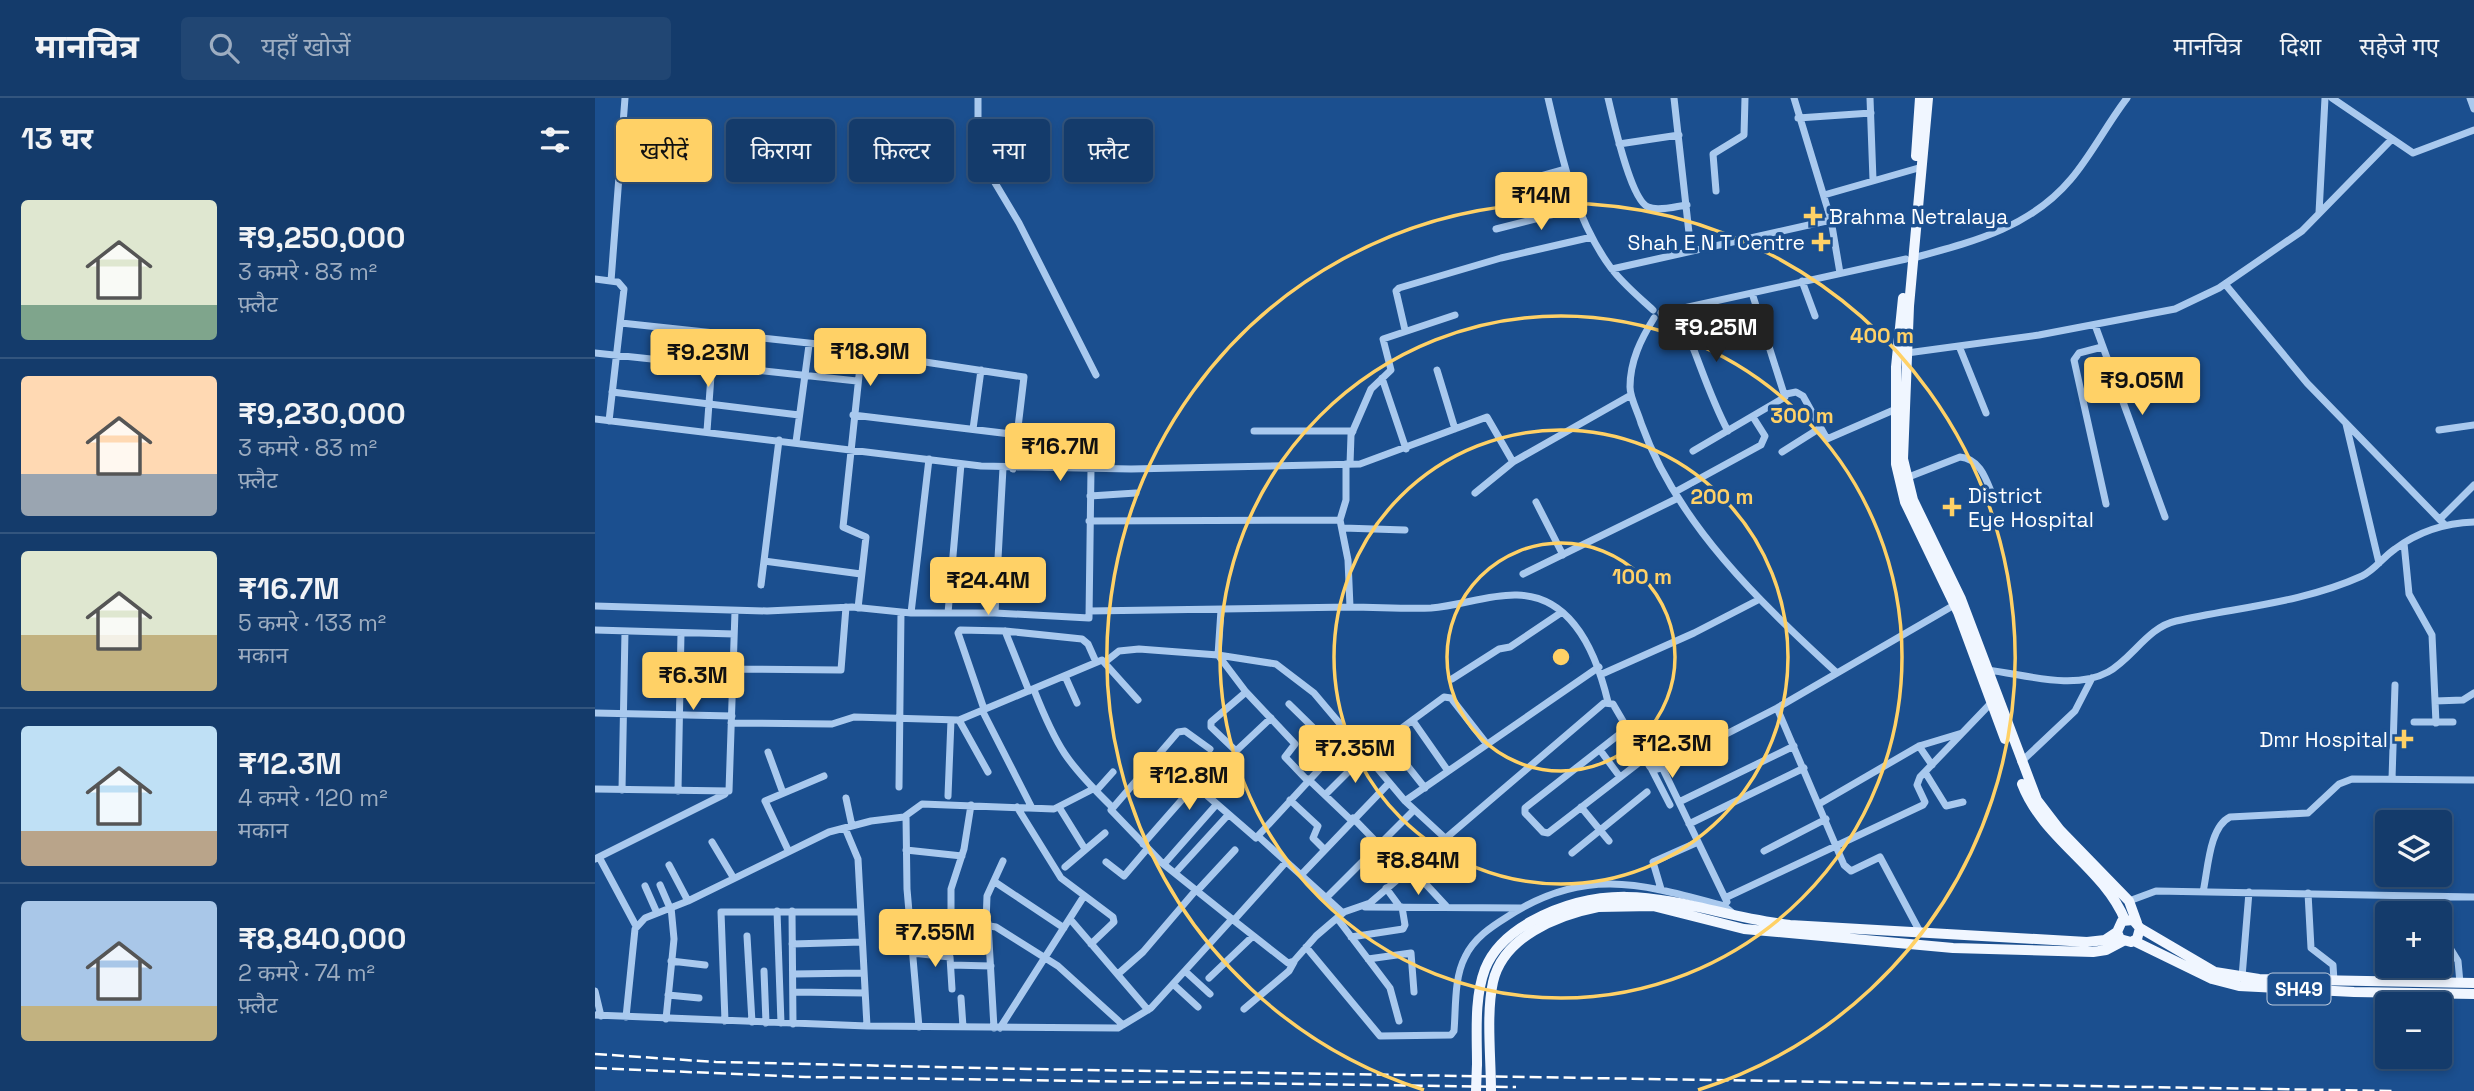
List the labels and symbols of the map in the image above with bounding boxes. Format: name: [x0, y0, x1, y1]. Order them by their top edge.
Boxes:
pin: ₹14M: [1500, 172, 1582, 232]
place label: Brahma Netralaya: [1829, 203, 2008, 230]
marker: Brahma Netralaya: [1803, 206, 1823, 226]
place label: Shah E N T Centre: [1628, 229, 1805, 256]
marker: Shah E N T Centre: [1811, 232, 1831, 252]
pin: ₹9.25M: [1659, 304, 1773, 364]
text: 400 m: [1850, 322, 1914, 349]
pin: ₹18.9M: [813, 328, 927, 388]
pin: ₹9.23M: [651, 330, 765, 389]
pin: ₹9.05M: [2085, 358, 2199, 417]
text: 300 m: [1770, 402, 1834, 429]
pin: ₹16.7M: [1003, 424, 1117, 483]
place label: District Eye Hospital: [1968, 482, 2094, 533]
text: 200 m: [1691, 483, 1753, 510]
marker: District Eye Hospital: [1942, 497, 1962, 517]
pin: ₹24.4M: [931, 558, 1045, 617]
text: 100 m: [1612, 563, 1672, 590]
centre of rings: [1549, 645, 1573, 669]
pin: ₹6.3M: [644, 652, 742, 712]
pin: ₹12.3M: [1615, 720, 1729, 780]
pin: ₹7.35M: [1298, 726, 1412, 785]
place label: Dmr Hospital: [2259, 726, 2388, 753]
marker: Dmr Hospital: [2394, 729, 2414, 749]
pin: ₹12.8M: [1132, 752, 1246, 812]
pin: ₹8.84M: [1361, 838, 1475, 897]
pin: ₹7.55M: [878, 910, 992, 969]
road number: SH49: [2267, 974, 2331, 1004]

